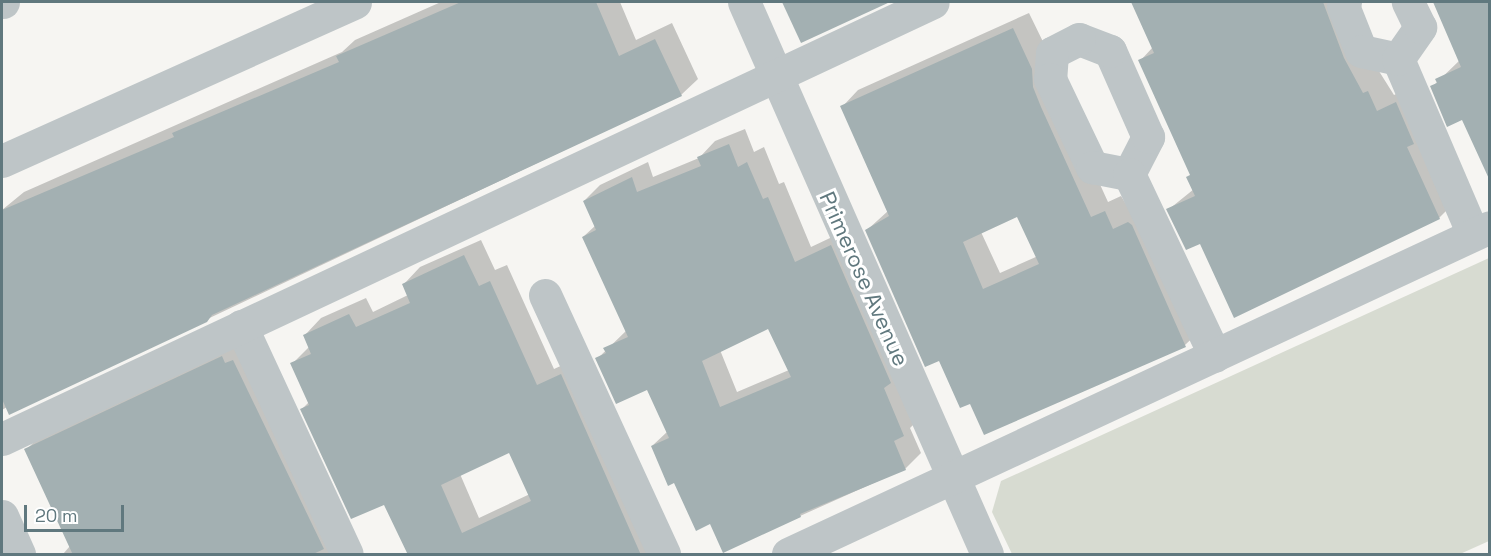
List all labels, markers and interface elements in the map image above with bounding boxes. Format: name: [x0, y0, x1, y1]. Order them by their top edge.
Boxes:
street label: Primerose Avenue: [814, 188, 914, 370]
scale bar: [27, 493, 128, 531]
text: 20 m: [35, 504, 78, 527]

